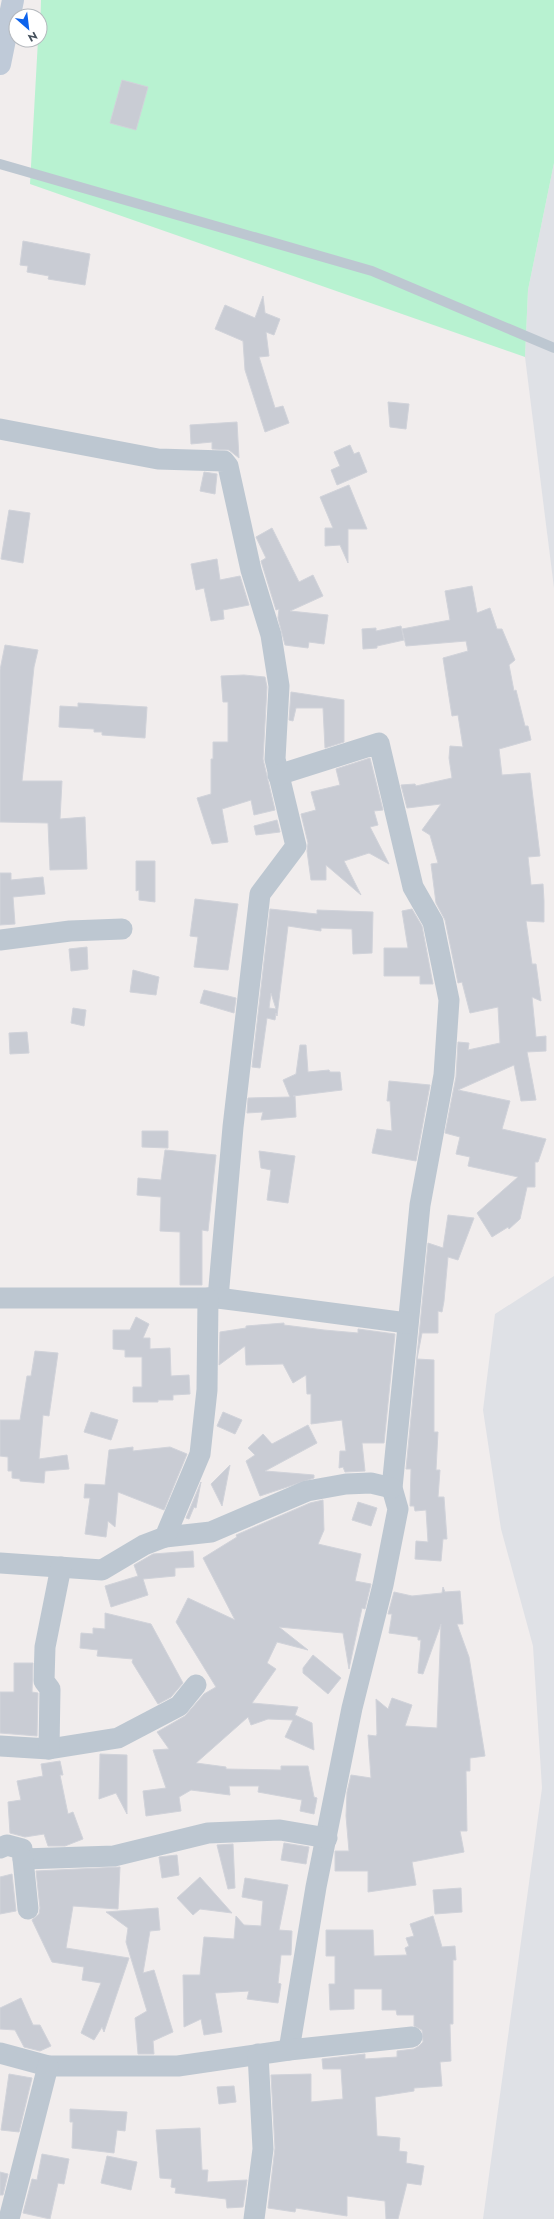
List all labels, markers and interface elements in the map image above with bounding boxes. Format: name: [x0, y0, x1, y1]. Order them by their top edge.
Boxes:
north arrow: [8, 8, 48, 48]
text: N: [25, 28, 40, 46]

